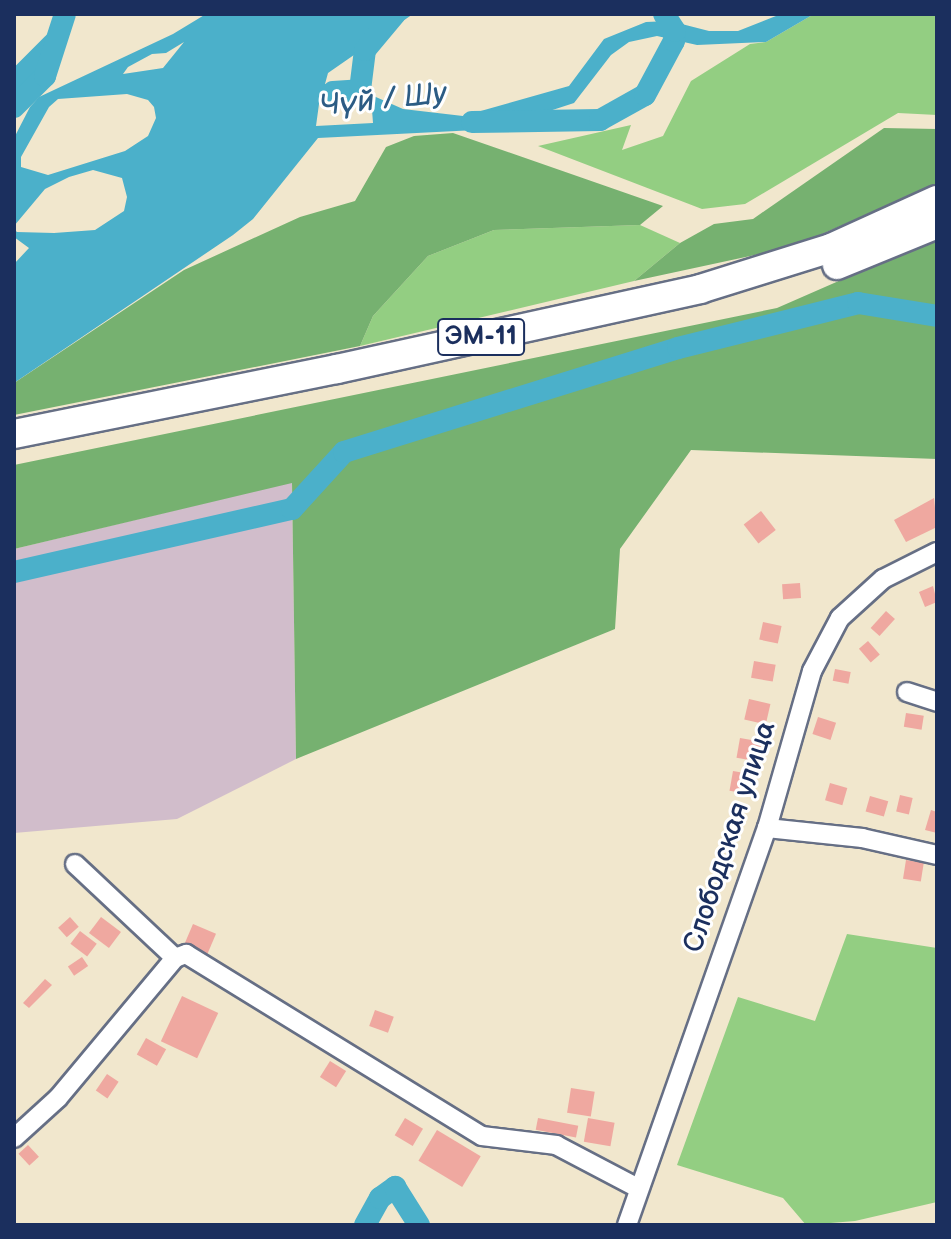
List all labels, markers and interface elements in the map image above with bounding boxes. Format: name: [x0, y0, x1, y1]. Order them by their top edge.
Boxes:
water label: Чүй / Шу: [318, 75, 448, 125]
road number: ЭМ-11: [437, 315, 525, 359]
street label: Слободская улица: [677, 717, 783, 957]

